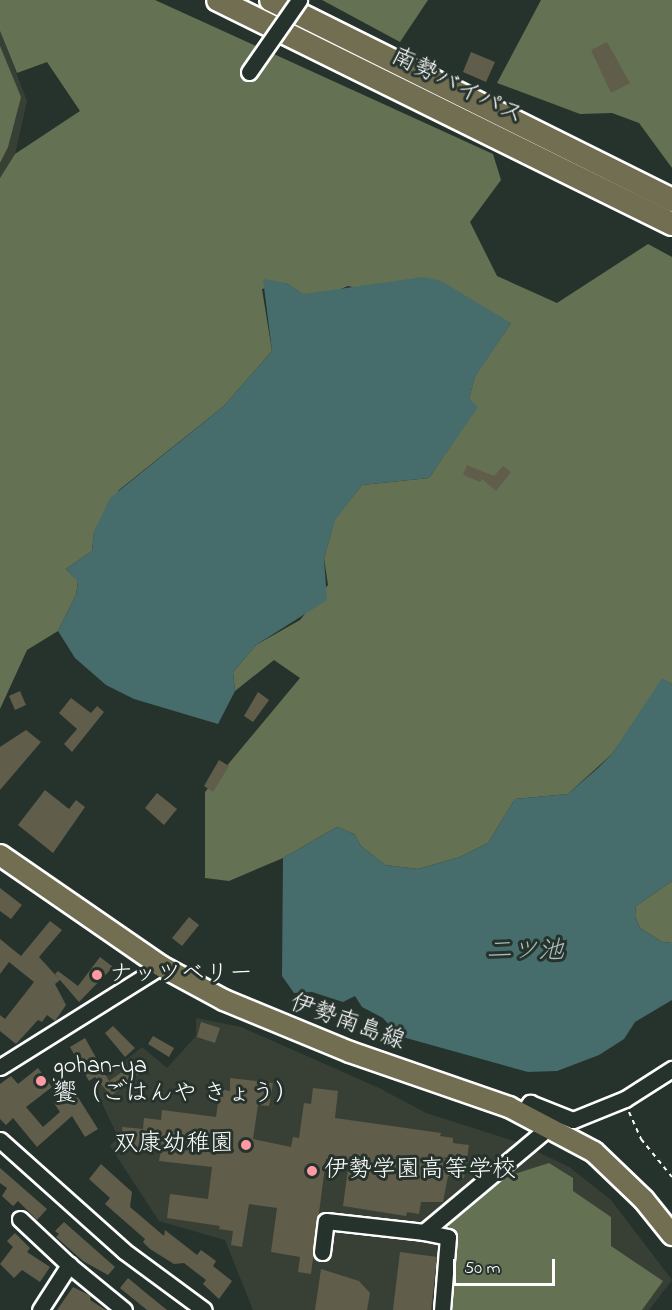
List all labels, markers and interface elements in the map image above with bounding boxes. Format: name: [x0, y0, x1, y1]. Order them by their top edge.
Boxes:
street label: 南勢バイパス: [386, 42, 528, 132]
water label: 二ツ池: [486, 937, 564, 969]
place label: ナッツベリー: [109, 961, 253, 989]
marker: ナッツベリー: [90, 968, 104, 982]
street label: 伊勢南島線: [286, 989, 408, 1057]
place label: gohan-ya 饗（ごはんや きょう）: [53, 1053, 299, 1109]
marker: gohan-ya 饗（ごはんや きょう）: [34, 1074, 48, 1088]
place label: 双康幼稚園: [114, 1131, 234, 1159]
marker: 双康幼稚園: [239, 1138, 253, 1152]
place label: 伊勢学園高等学校: [324, 1157, 516, 1185]
marker: 伊勢学園高等学校: [305, 1164, 319, 1178]
scale bar: [456, 1247, 558, 1285]
text: 50 m: [464, 1256, 501, 1282]

